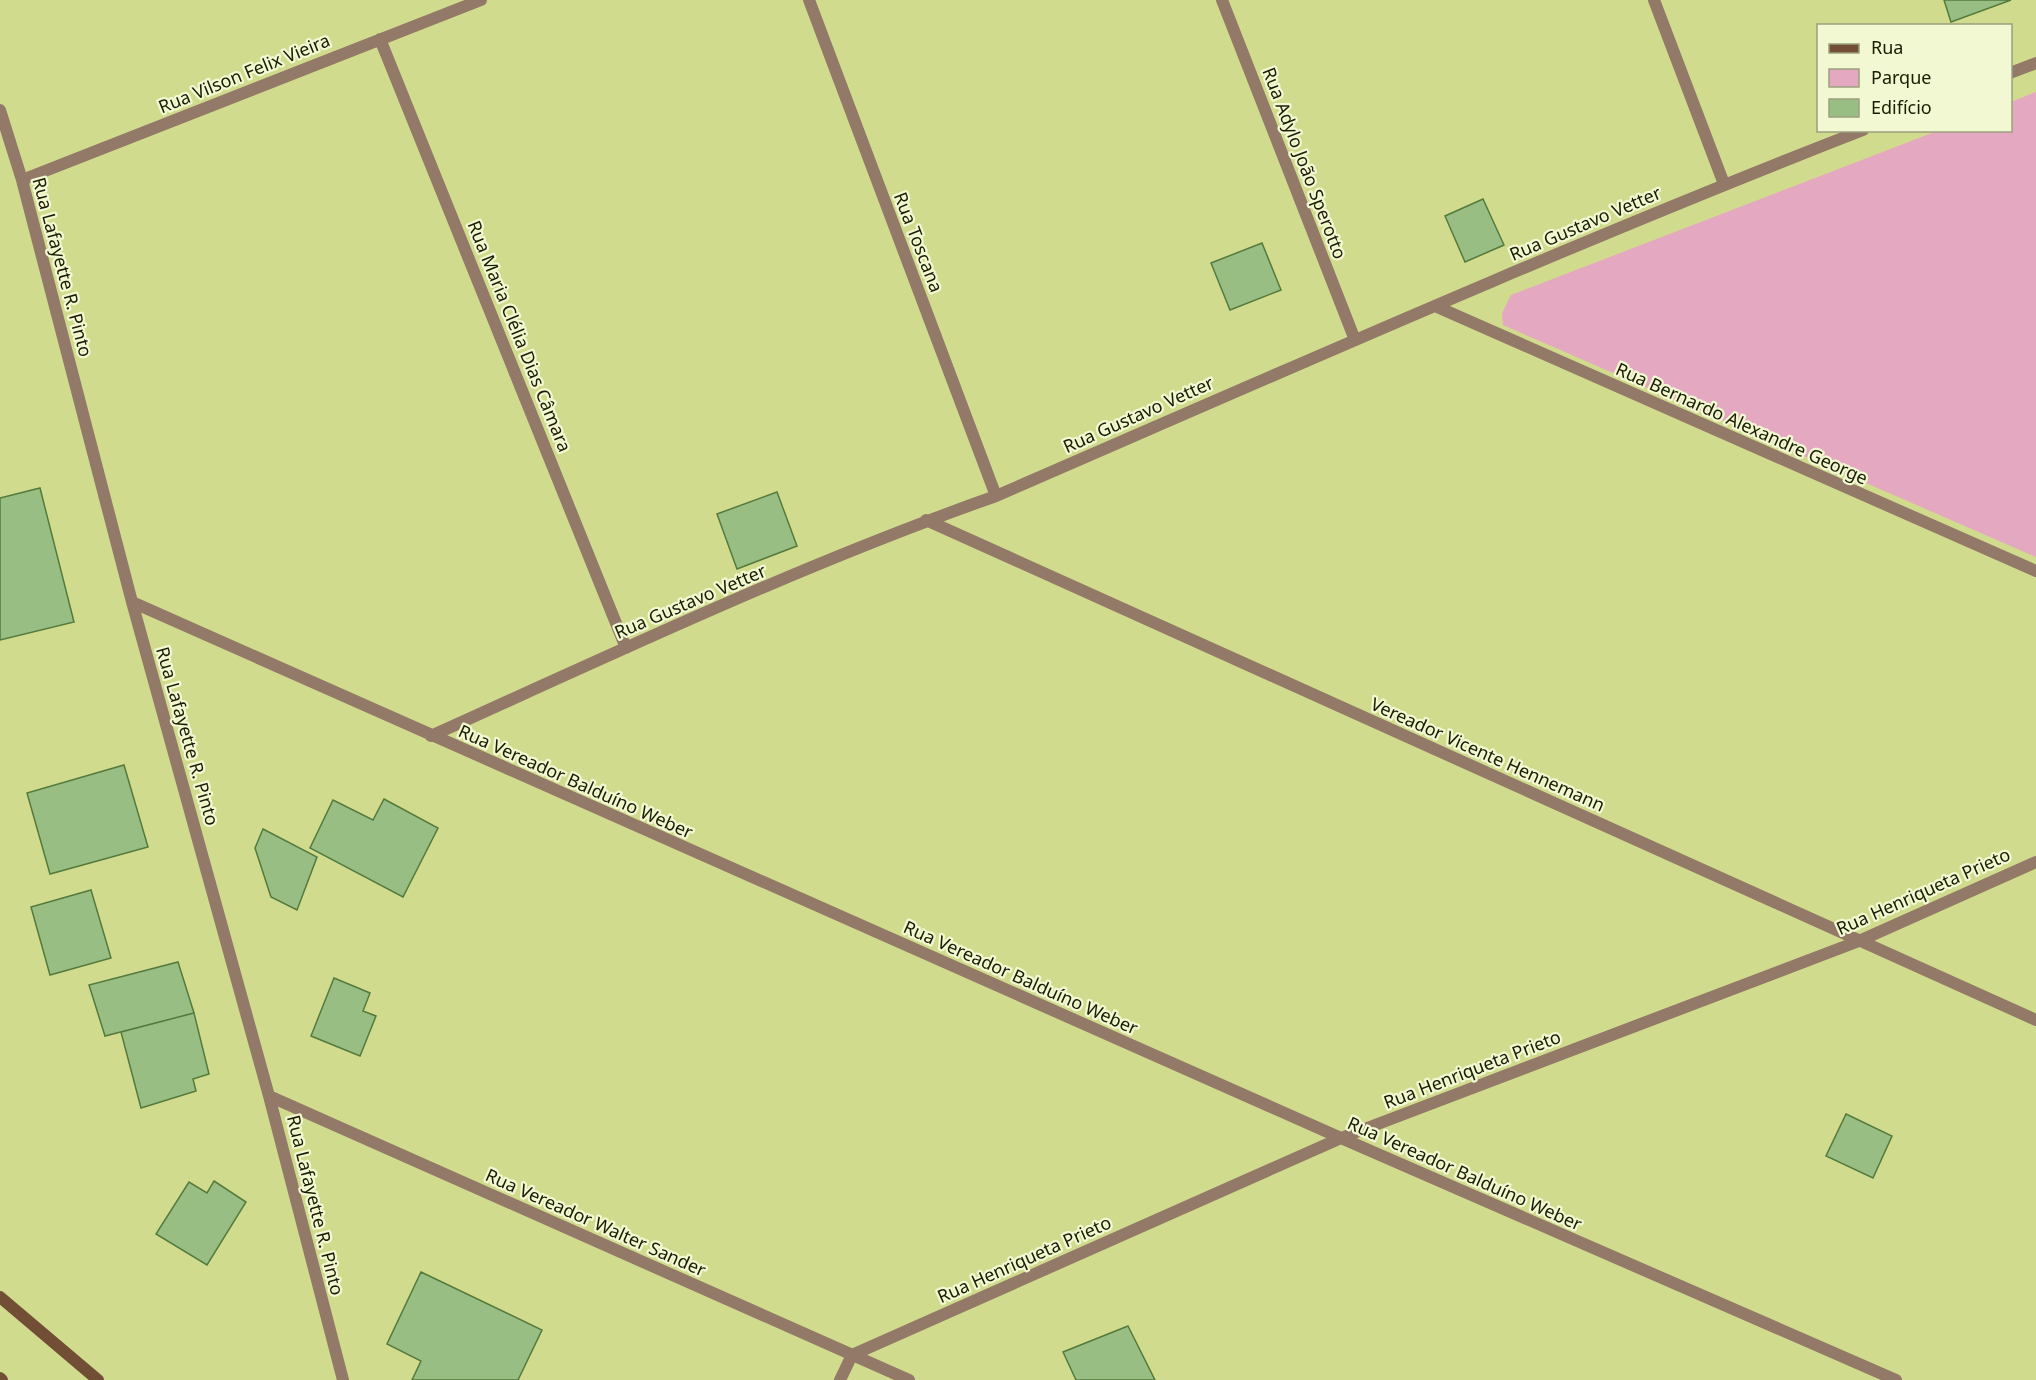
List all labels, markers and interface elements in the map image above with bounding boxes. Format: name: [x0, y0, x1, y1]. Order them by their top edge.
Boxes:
legend: [1817, 24, 2012, 132]
street label: Rua Vilson Felix Vieira: [155, 28, 333, 118]
text: Rua: [1871, 35, 1903, 59]
street label: Rua Adylo João Sperotto: [1257, 64, 1353, 262]
text: Parque: [1871, 65, 1931, 89]
text: Edifício: [1871, 95, 1932, 119]
street label: Rua Lafayette R. Pinto: [27, 175, 99, 359]
street label: Rua Gustavo Vetter: [1506, 180, 1665, 266]
street label: Rua Toscana: [889, 189, 949, 295]
street label: Rua Maria Clélia Dias Câmara: [463, 217, 577, 455]
street label: Rua Bernardo Alexandre George: [1612, 356, 1872, 490]
street label: Rua Gustavo Vetter: [1059, 370, 1218, 458]
street label: Rua Gustavo Vetter: [611, 558, 770, 644]
street label: Rua Lafayette R. Pinto: [151, 644, 225, 828]
street label: Vereador Vicente Hennemann: [1367, 691, 1609, 817]
street label: Rua Vereador Balduíno Weber: [455, 718, 698, 844]
street label: Rua Henriqueta Prieto: [1832, 842, 2014, 940]
street label: Rua Vereador Balduíno Weber: [900, 914, 1143, 1040]
street label: Rua Henriqueta Prieto: [1380, 1024, 1564, 1114]
street label: Rua Vereador Balduíno Weber: [1344, 1110, 1587, 1236]
street label: Rua Lafayette R. Pinto: [282, 1112, 350, 1298]
street label: Rua Vereador Walter Sander: [482, 1162, 710, 1282]
street label: Rua Henriqueta Prieto: [933, 1210, 1115, 1308]

